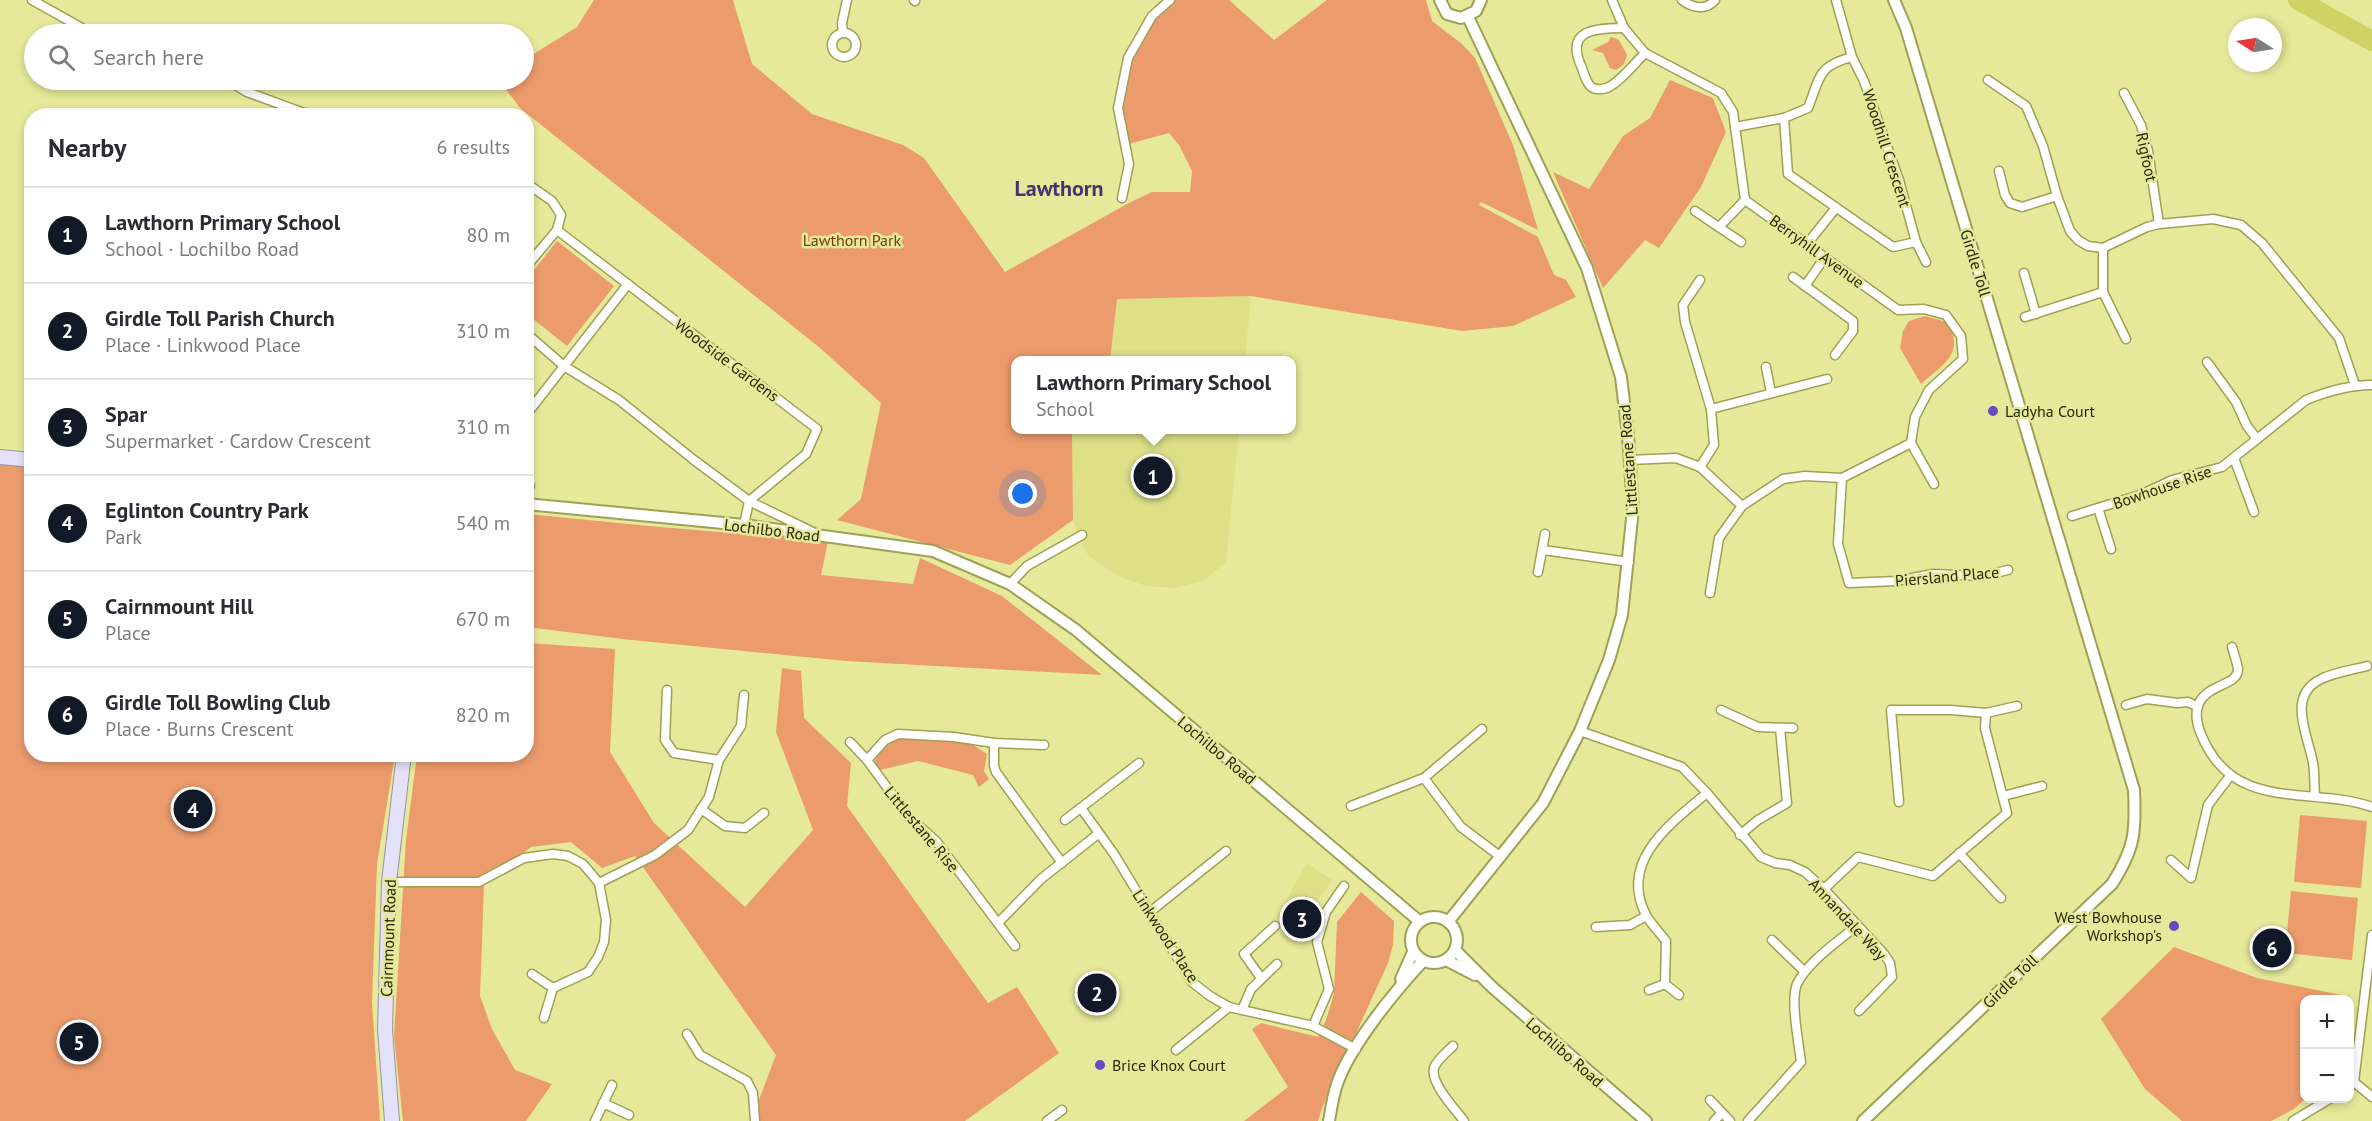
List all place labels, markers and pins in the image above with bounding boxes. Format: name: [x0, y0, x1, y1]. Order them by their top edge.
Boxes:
place label: Ladyha Court: [2005, 401, 2096, 421]
marker: Ladyha Court: [1986, 404, 2000, 418]
pin: 1: [1134, 454, 1172, 498]
pin: 4: [174, 786, 212, 832]
pin: 3: [1282, 896, 1322, 942]
place label: West Bowhouse Workshop's: [2055, 907, 2162, 945]
marker: West Bowhouse Workshop's: [2167, 919, 2181, 933]
pin: 6: [2252, 926, 2292, 970]
pin: 2: [1078, 970, 1116, 1016]
pin: 5: [60, 1020, 98, 1064]
place label: Brice Knox Court: [1112, 1055, 1226, 1075]
marker: Brice Knox Court: [1093, 1058, 1107, 1072]

